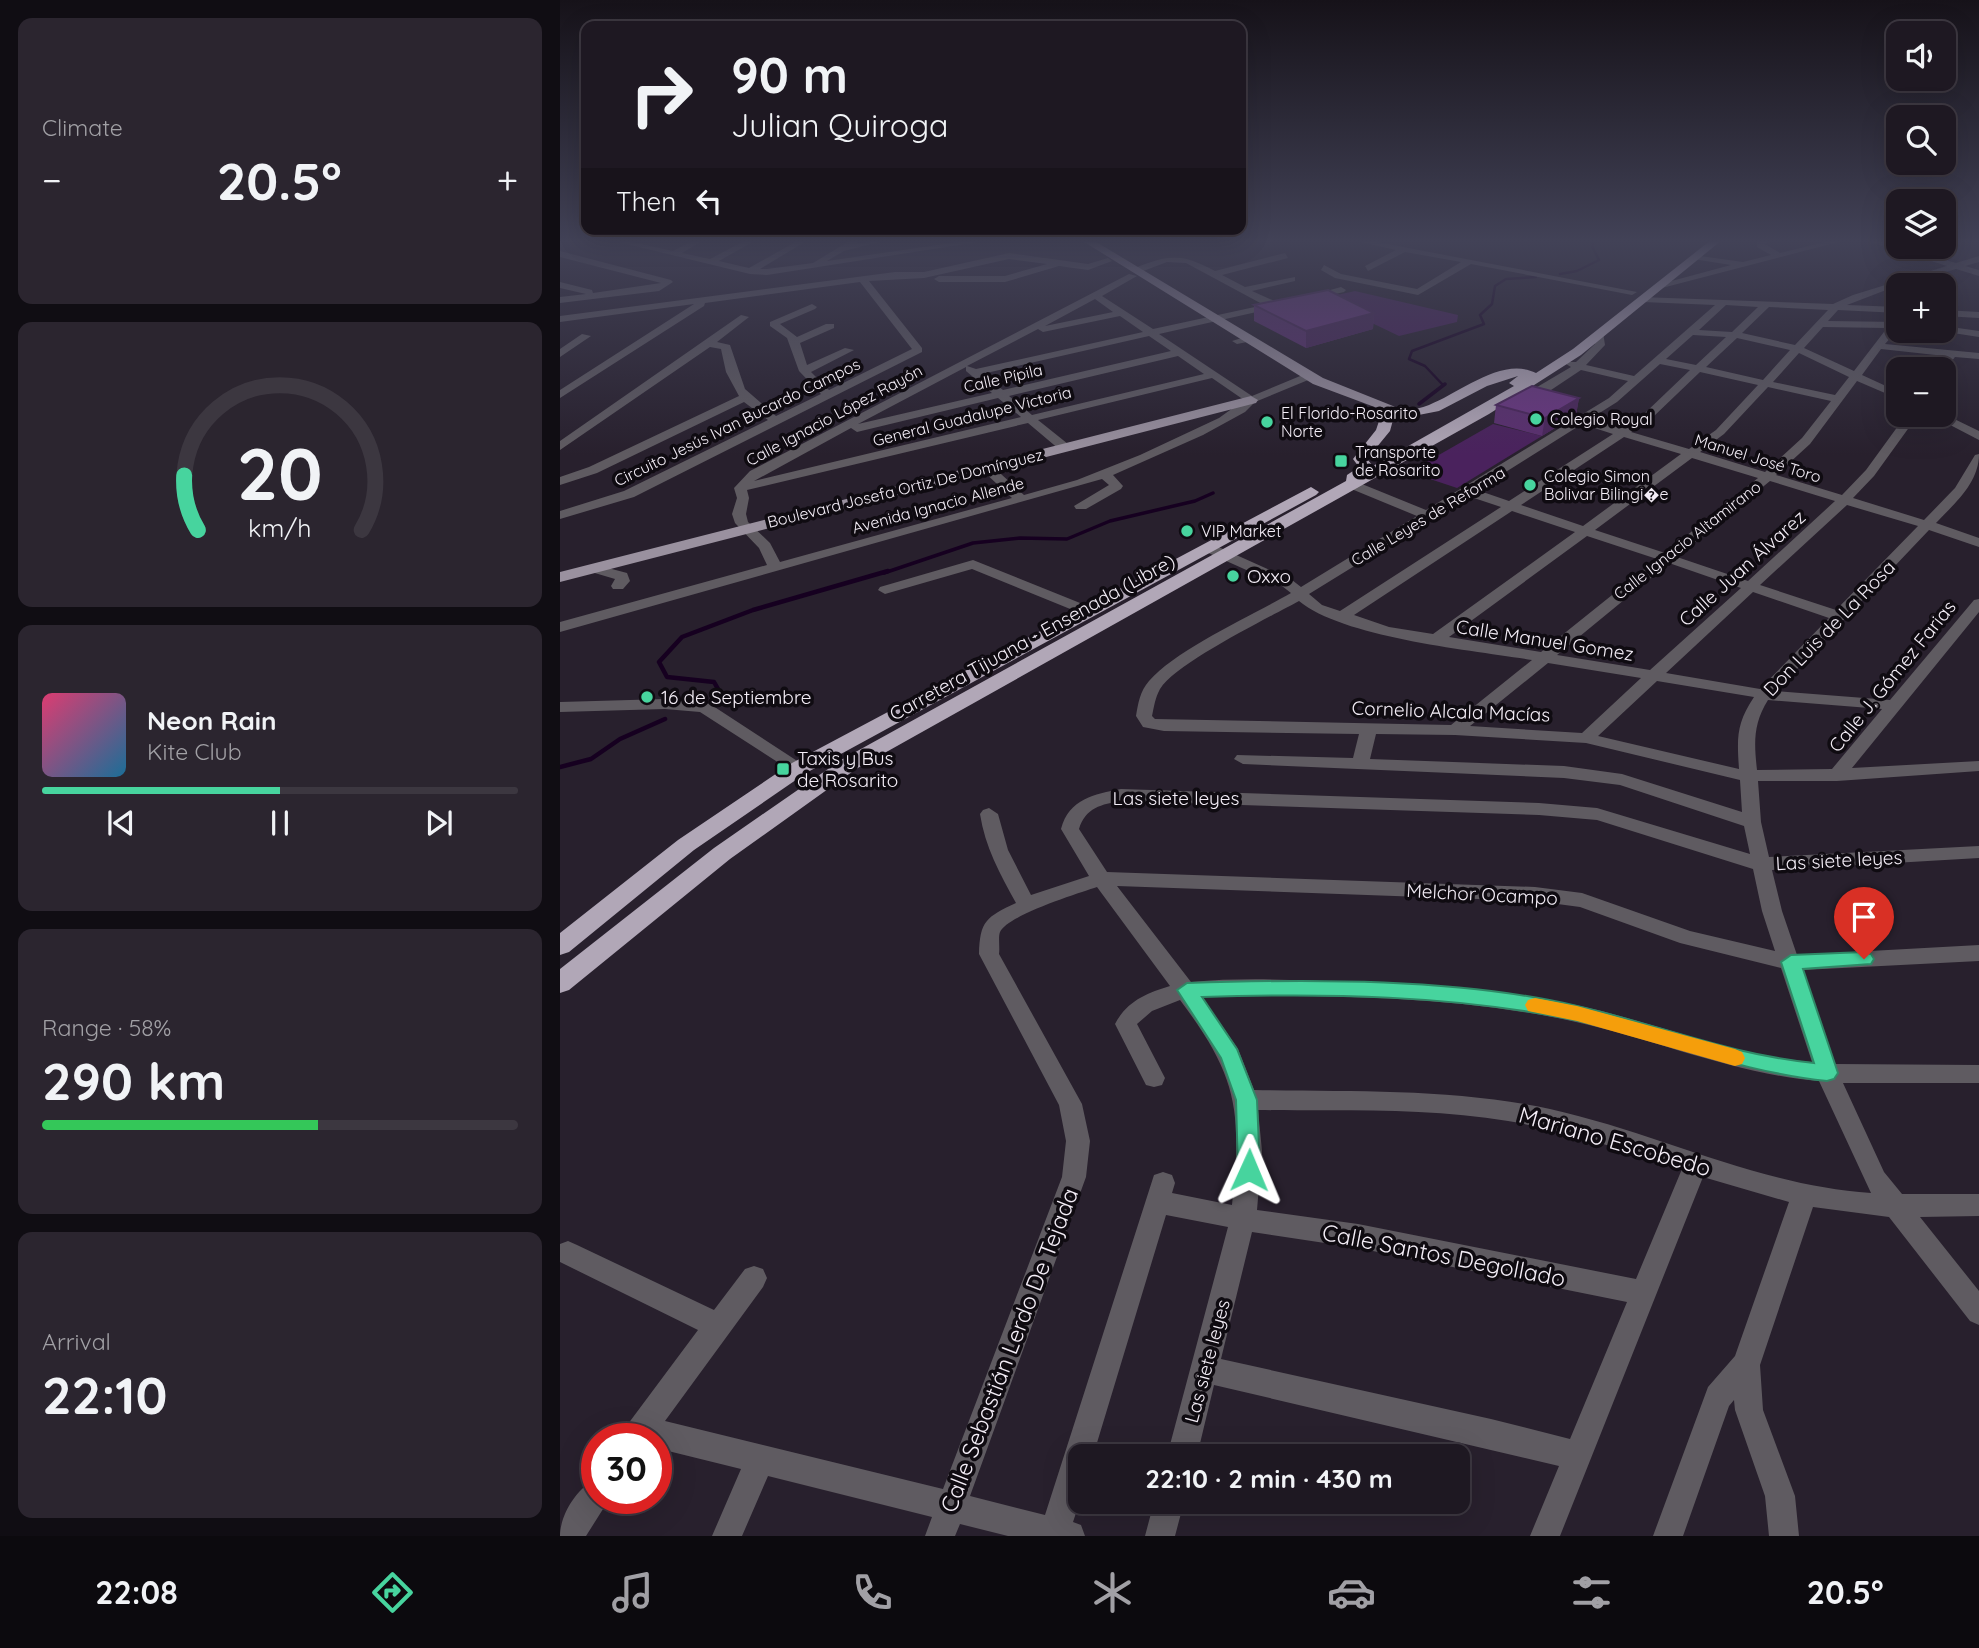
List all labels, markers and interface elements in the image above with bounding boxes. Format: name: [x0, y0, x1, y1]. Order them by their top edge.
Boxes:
map controls: [1886, 21, 1956, 427]
button: sound: [1886, 21, 1956, 91]
text: 90 m: [731, 44, 848, 105]
icon: right: [616, 49, 707, 140]
text: Julian Quiroga: [731, 105, 948, 145]
button: search: [1886, 105, 1956, 175]
text: Climate: [42, 113, 123, 142]
text: 20.5°: [217, 148, 342, 213]
text: −: [42, 156, 62, 204]
text: +: [497, 156, 518, 204]
icon: left: [690, 182, 728, 220]
text: Then: [616, 185, 676, 218]
button: layers: [1886, 189, 1956, 259]
button: +: [1886, 273, 1956, 343]
street label: Circuito Jesús Ivan Bucardo Campos: [611, 354, 863, 490]
button: −: [1886, 357, 1956, 427]
street label: Calle Pípila: [962, 359, 1044, 397]
street label: Calle Ignacio López Rayón: [742, 360, 926, 470]
street label: General Guadalupe Victoria: [871, 382, 1073, 450]
place label: El Florido-Rosarito Norte: [1281, 403, 1418, 441]
place label: Colegio Royal: [1550, 409, 1653, 429]
marker: Colegio Royal: [1528, 411, 1544, 427]
marker: El Florido-Rosarito Norte: [1259, 414, 1275, 430]
text: 20: [237, 428, 323, 519]
street label: Manuel José Toro: [1692, 429, 1824, 487]
place label: Transporte de Rosarito: [1355, 442, 1440, 480]
street label: Boulevard Josefa Ortiz De Domínguez: [765, 444, 1045, 532]
marker: Transporte de Rosarito: [1333, 453, 1349, 469]
street label: Calle Leyes de Reforma: [1347, 462, 1509, 570]
place label: Colegio Simon Bolivar Bilingi�e: [1544, 466, 1668, 504]
street label: Avenida Ignacio Allende: [850, 472, 1026, 538]
street label: Calle Ignacio Altamirano: [1609, 476, 1765, 604]
marker: Colegio Simon Bolivar Bilingi�e: [1522, 477, 1538, 493]
street label: Calle Juan Álvarez: [1674, 505, 1810, 631]
text: km/h: [248, 512, 312, 543]
place label: VIP Market: [1201, 521, 1281, 541]
marker: VIP Market: [1179, 523, 1195, 539]
street label: Carretera Tijuana - Ensenada (Libre): [885, 548, 1179, 726]
street label: Don Luis de La Rosa: [1758, 555, 1900, 701]
place label: Oxxo: [1247, 564, 1291, 588]
marker: Oxxo: [1225, 568, 1241, 584]
street label: Calle J. Gómez Farias: [1823, 595, 1961, 757]
street label: Calle Manuel Gomez: [1454, 614, 1636, 666]
place label: 16 de Septiembre: [661, 685, 812, 709]
marker: 16 de Septiembre: [639, 689, 655, 705]
street label: Cornelio Alcala Macías: [1351, 696, 1551, 726]
text: Neon Rain: [147, 704, 276, 737]
text: Kite Club: [147, 737, 242, 766]
place label: Taxis y Bus de Rosarito: [797, 746, 898, 792]
marker: Taxis y Bus de Rosarito: [775, 761, 791, 777]
street label: Las siete leyes: [1113, 786, 1240, 810]
icon: previous: [102, 804, 140, 842]
icon: pause: [261, 804, 299, 842]
icon: next: [420, 804, 458, 842]
street label: Las siete leyes: [1775, 845, 1903, 875]
street label: Melchor Ocampo: [1406, 878, 1558, 910]
pin: [1834, 887, 1894, 959]
icon: arrive: [1845, 898, 1883, 936]
text: Range · 58%: [42, 1013, 171, 1042]
text: 290 km: [42, 1048, 225, 1113]
street label: Mariano Escobedo: [1516, 1100, 1714, 1182]
position arrow: [1212, 1133, 1286, 1207]
street label: Calle Sebastián Lerdo De Tejada: [934, 1184, 1084, 1516]
street label: Calle Santos Degollado: [1320, 1217, 1568, 1293]
street label: Las siete leyes: [1179, 1297, 1235, 1425]
text: Arrival: [42, 1327, 111, 1356]
text: 22:10: [42, 1362, 168, 1427]
speed limit sign: 30: [581, 1423, 672, 1514]
text: 22:10 · 2 min · 430 m: [1145, 1462, 1393, 1495]
icon: directions: [368, 1568, 417, 1617]
icon: music: [608, 1568, 657, 1617]
icon: phone: [848, 1568, 897, 1617]
icon: climate: [1088, 1568, 1137, 1617]
icon: car: [1327, 1568, 1376, 1617]
icon: filters: [1567, 1568, 1616, 1617]
text: 22:08: [95, 1572, 178, 1612]
text: 20.5°: [1807, 1572, 1884, 1612]

